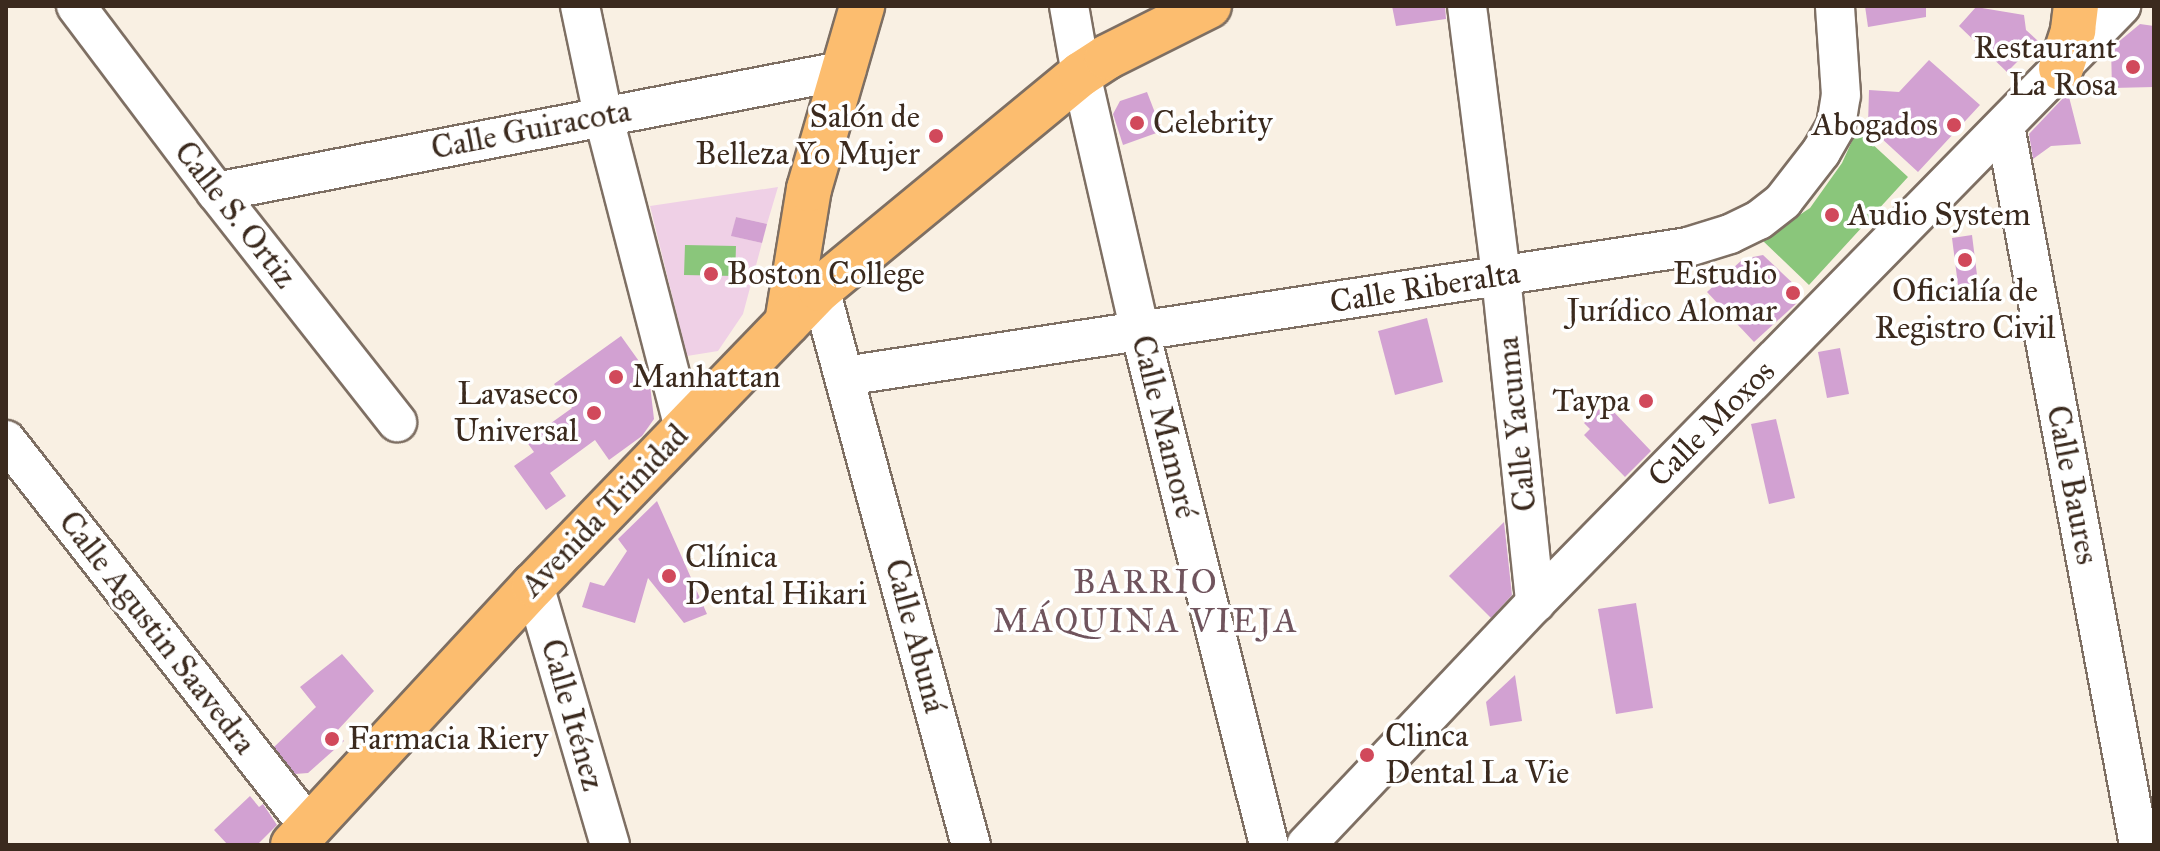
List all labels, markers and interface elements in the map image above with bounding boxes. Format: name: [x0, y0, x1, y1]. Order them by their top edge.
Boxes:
place label: Restaurant La Rosa: [1974, 30, 2117, 105]
marker: Restaurant La Rosa: [2124, 58, 2142, 76]
street label: Calle Guiracota: [428, 92, 634, 168]
place label: Salón de Belleza Yo Mujer: [696, 99, 920, 174]
place label: Celebrity: [1153, 104, 1272, 142]
place label: Abogados: [1812, 106, 1938, 144]
marker: Celebrity: [1128, 114, 1146, 132]
marker: Abogados: [1945, 116, 1963, 134]
marker: Salón de Belleza Yo Mujer: [927, 127, 945, 145]
street label: Calle S. Ortiz: [166, 134, 304, 296]
place label: Audio System: [1848, 196, 2031, 234]
marker: Audio System: [1823, 206, 1841, 224]
marker: Oficialía de Registro Civil: [1956, 251, 1974, 269]
street label: Calle Riberalta: [1327, 254, 1523, 322]
place label: Boston College: [727, 255, 925, 293]
place label: Estudio Jurídico Alomar: [1567, 256, 1777, 331]
marker: Boston College: [702, 265, 720, 283]
place label: Oficialía de Registro Civil: [1875, 273, 2055, 348]
marker: Estudio Jurídico Alomar: [1784, 284, 1802, 302]
street label: Calle Mamoré: [1123, 331, 1205, 523]
street label: Calle Yacuma: [1489, 335, 1545, 513]
street label: Calle Moxos: [1641, 353, 1783, 495]
place label: Manhattan: [632, 358, 781, 396]
marker: Manhattan: [607, 368, 625, 386]
place label: Lavaseco Universal: [454, 376, 578, 451]
place label: Taypa: [1552, 382, 1630, 420]
marker: Taypa: [1637, 392, 1655, 410]
street label: Calle Baures: [2038, 402, 2106, 568]
marker: Lavaseco Universal: [585, 404, 603, 422]
street label: Avenida Trinidad: [513, 417, 697, 605]
street label: Calle Agustin Saavedra: [50, 504, 264, 762]
place label: Clínica Dental Hikari: [685, 539, 867, 614]
street label: Calle Abuná: [876, 555, 954, 717]
district label: BARRIO MÁQUINA VIEJA: [993, 561, 1299, 640]
marker: Clínica Dental Hikari: [660, 567, 678, 585]
street label: Calle Iténez: [532, 635, 612, 795]
place label: Clinca Dental La Vie: [1385, 718, 1569, 793]
place label: Farmacia Riery: [348, 720, 548, 758]
marker: Farmacia Riery: [323, 730, 341, 748]
marker: Clinca Dental La Vie: [1356, 744, 1378, 766]

